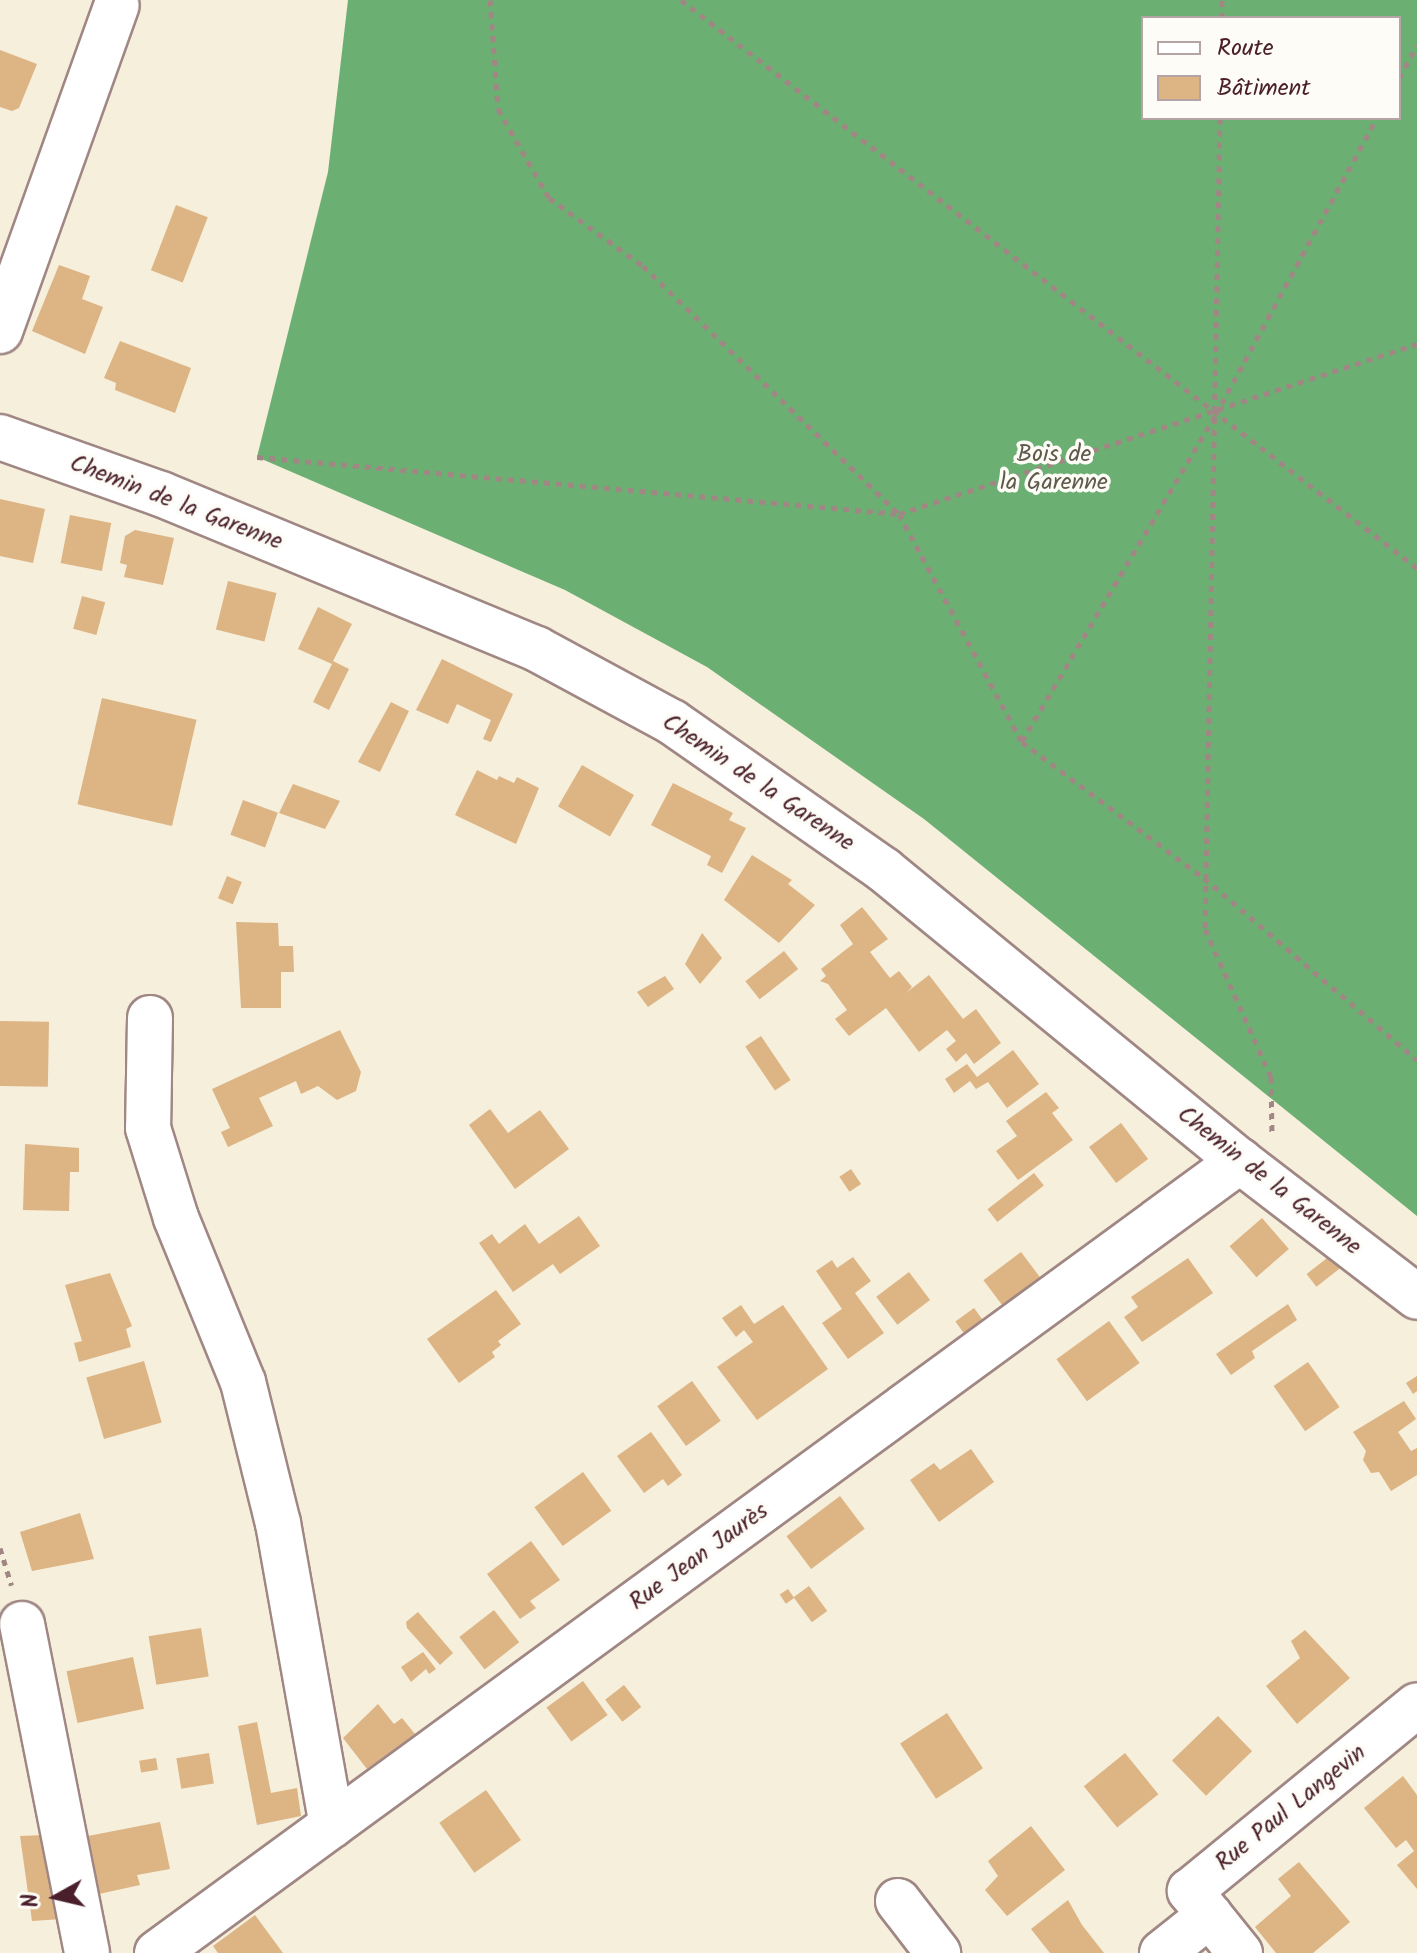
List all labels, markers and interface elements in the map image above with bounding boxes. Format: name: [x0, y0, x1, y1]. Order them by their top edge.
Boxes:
legend: [1141, 16, 1401, 120]
text: Route: [1217, 29, 1274, 68]
text: Bâtiment: [1217, 69, 1311, 108]
park label: Bois de la Garenne: [1000, 441, 1108, 497]
street label: Chemin de la Garenne: [66, 449, 286, 557]
street label: Chemin de la Garenne: [656, 708, 860, 858]
street label: Chemin de la Garenne: [1171, 1100, 1367, 1262]
street label: Rue Jean Jaurès: [624, 1497, 774, 1617]
street label: Rue Paul Langevin: [1210, 1739, 1372, 1877]
north arrow: [16, 1857, 96, 1937]
text: N: [13, 1891, 50, 1910]

